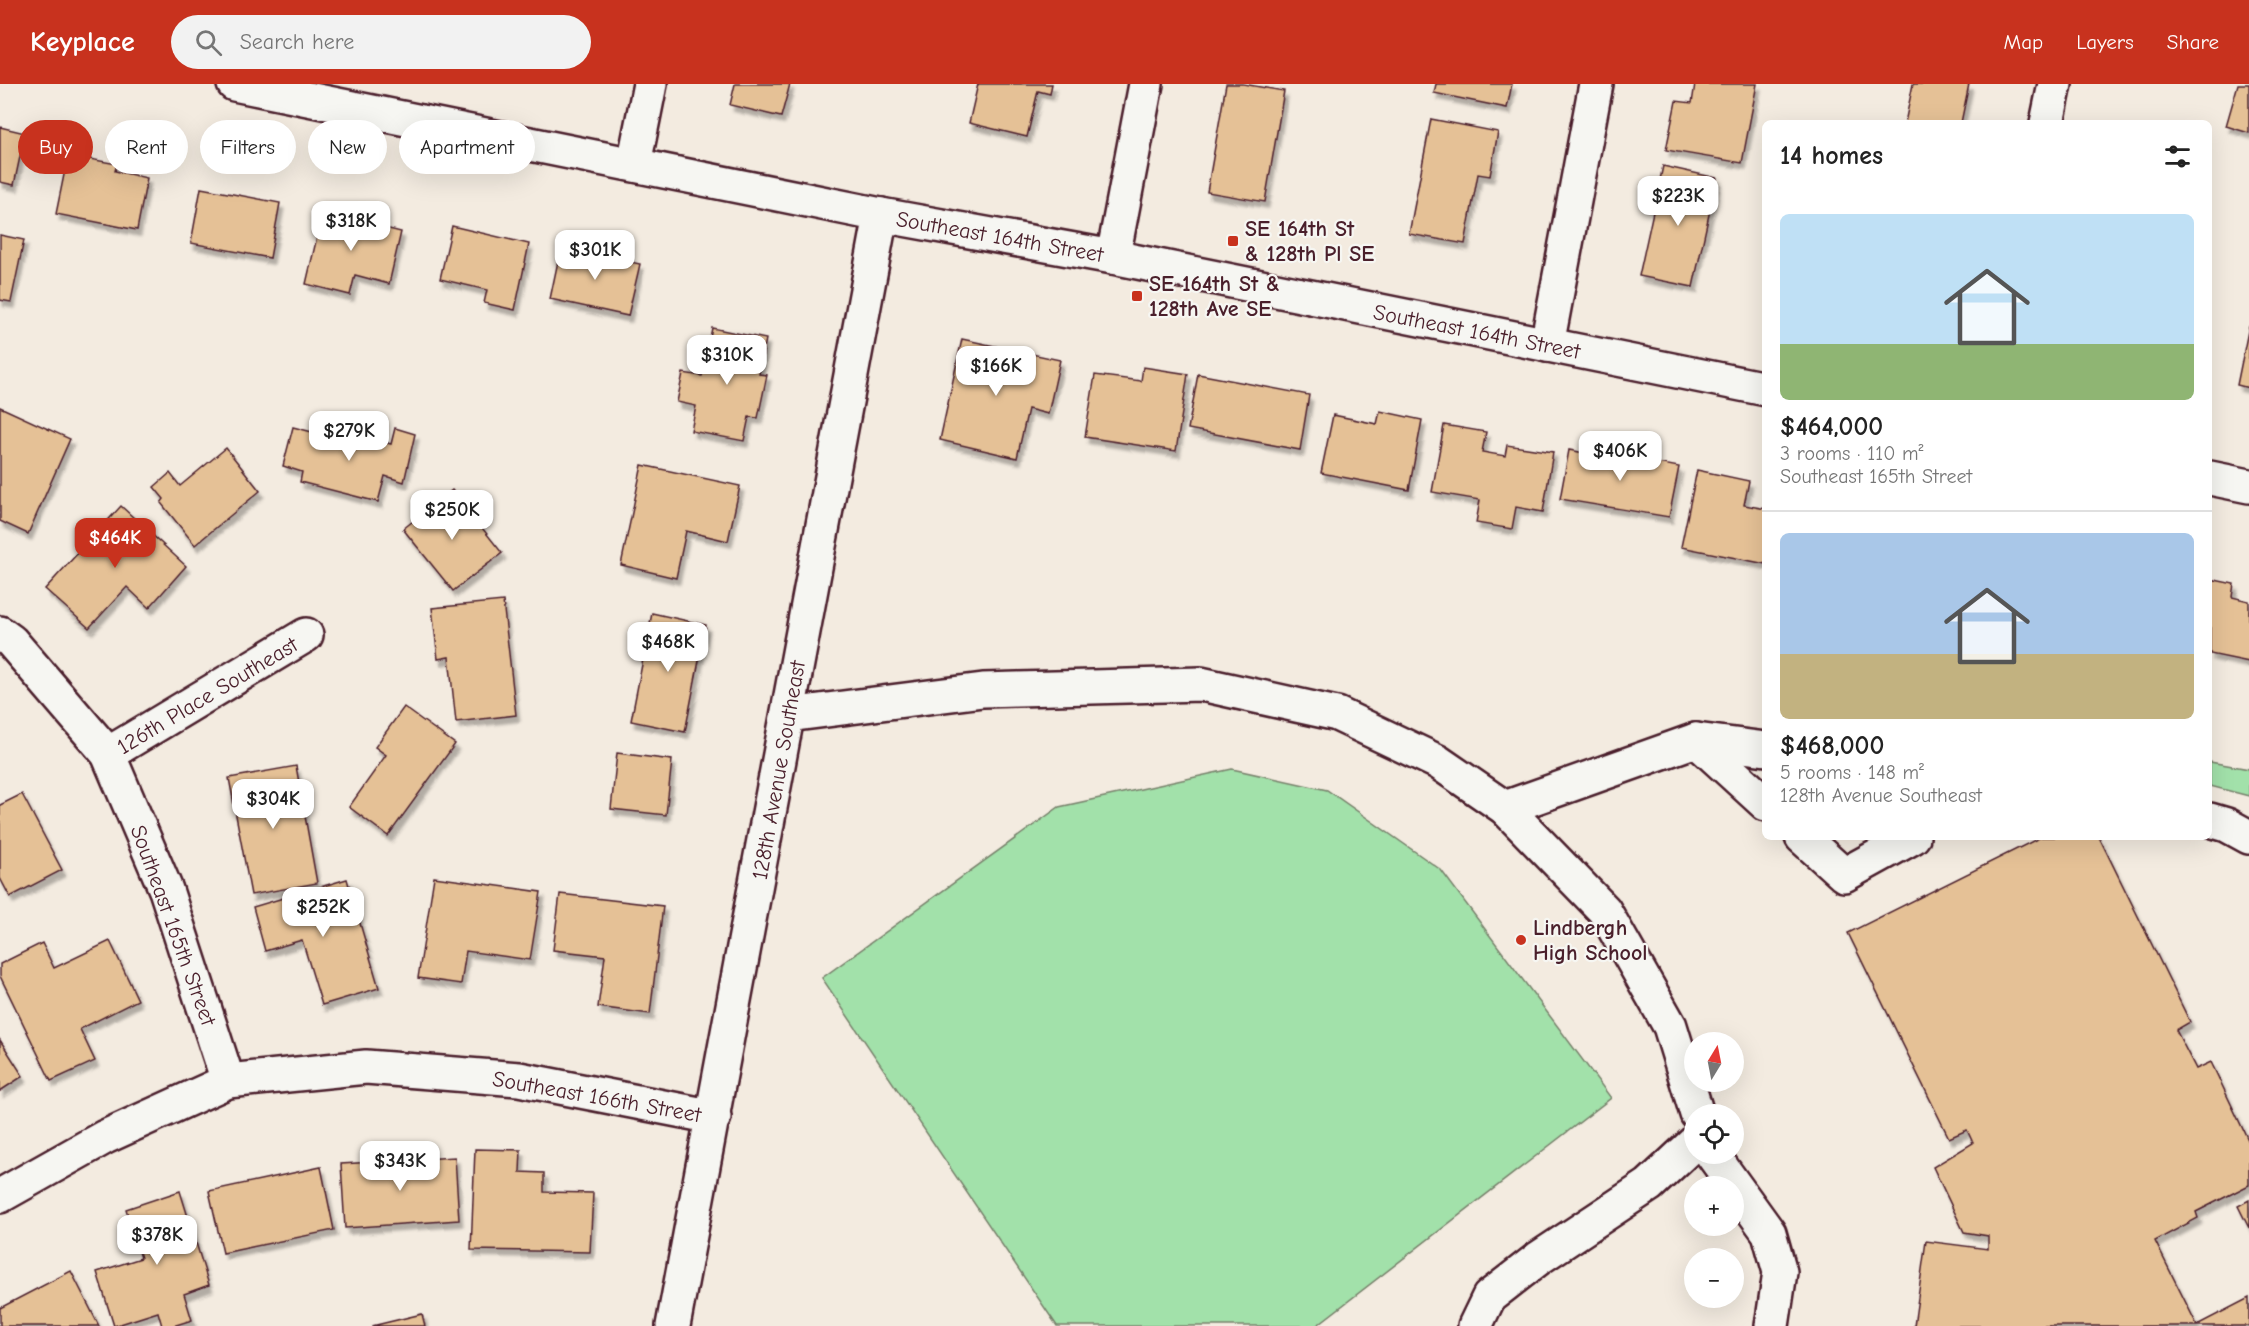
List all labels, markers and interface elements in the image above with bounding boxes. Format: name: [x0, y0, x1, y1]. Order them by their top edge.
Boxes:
search box: [171, 15, 591, 69]
text: Keyplace: [30, 26, 135, 58]
icon: search: [192, 26, 225, 59]
text: Search here: [240, 29, 354, 55]
text: Map: [2004, 30, 2043, 54]
text: Layers: [2076, 30, 2134, 54]
text: Share: [2167, 30, 2219, 54]
chip: Buy: [18, 120, 93, 174]
chip: Rent: [105, 120, 188, 174]
chip: Filters: [200, 120, 296, 174]
chip: New: [308, 120, 387, 174]
chip: Apartment: [399, 120, 535, 174]
icon: filters: [2161, 140, 2194, 173]
text: 14 homes: [1780, 141, 1883, 171]
pin: $223K: [1636, 176, 1720, 227]
text: $223K: [1651, 184, 1705, 207]
pin: $318K: [309, 201, 393, 252]
street label: Southeast 164th Street: [894, 206, 1106, 268]
text: $318K: [325, 209, 377, 232]
place label: SE 164th St & 128th Pl SE: [1245, 216, 1374, 267]
pin: $301K: [553, 230, 637, 281]
marker: SE 164th St & 128th Pl SE: [1226, 234, 1240, 248]
text: $301K: [569, 238, 621, 261]
icon: home: [1933, 253, 2041, 361]
place label: SE 164th St & 128th Ave SE: [1149, 271, 1280, 322]
marker: SE 164th St & 128th Ave SE: [1130, 289, 1144, 303]
street label: Southeast 164th Street: [1371, 299, 1583, 365]
pin: $310K: [685, 335, 769, 386]
text: $310K: [701, 343, 753, 366]
pin: $166K: [954, 346, 1038, 397]
text: $166K: [970, 354, 1022, 377]
pin: $279K: [307, 411, 391, 462]
text: $464,000: [1780, 412, 1883, 442]
text: $279K: [323, 419, 375, 442]
pin: $406K: [1578, 431, 1662, 482]
text: $406K: [1593, 439, 1647, 462]
text: 3 rooms · 110 m²: [1780, 442, 1924, 465]
text: Southeast 165th Street: [1780, 465, 1972, 488]
pin: $250K: [410, 490, 494, 541]
text: $250K: [424, 498, 480, 521]
pin: $464K: [73, 518, 157, 569]
text: $464K: [89, 526, 141, 549]
icon: home: [1933, 572, 2041, 680]
pin: $468K: [626, 622, 710, 673]
text: $468K: [641, 630, 695, 653]
street label: 126th Place Southeast: [113, 631, 303, 760]
street label: 128th Avenue Southeast: [747, 658, 811, 882]
text: $468,000: [1780, 731, 1884, 761]
text: 5 rooms · 148 m²: [1780, 761, 1924, 784]
pin: $304K: [231, 779, 315, 830]
text: 128th Avenue Southeast: [1780, 784, 1982, 807]
text: $304K: [246, 787, 300, 810]
street label: Southeast 165th Street: [125, 822, 222, 1030]
pin: $252K: [281, 887, 365, 938]
text: $252K: [296, 895, 350, 918]
place label: Lindbergh High School: [1533, 915, 1647, 966]
marker: Lindbergh High School: [1514, 933, 1528, 947]
north arrow: [1684, 1032, 1744, 1092]
map controls: [1684, 1032, 1744, 1308]
street label: Southeast 166th Street: [490, 1066, 704, 1128]
button: locate: [1684, 1104, 1744, 1164]
pin: $343K: [358, 1141, 442, 1192]
text: $343K: [374, 1149, 426, 1172]
button: +: [1684, 1176, 1744, 1236]
pin: $378K: [115, 1215, 199, 1266]
text: $378K: [131, 1223, 183, 1246]
button: −: [1684, 1248, 1744, 1308]

